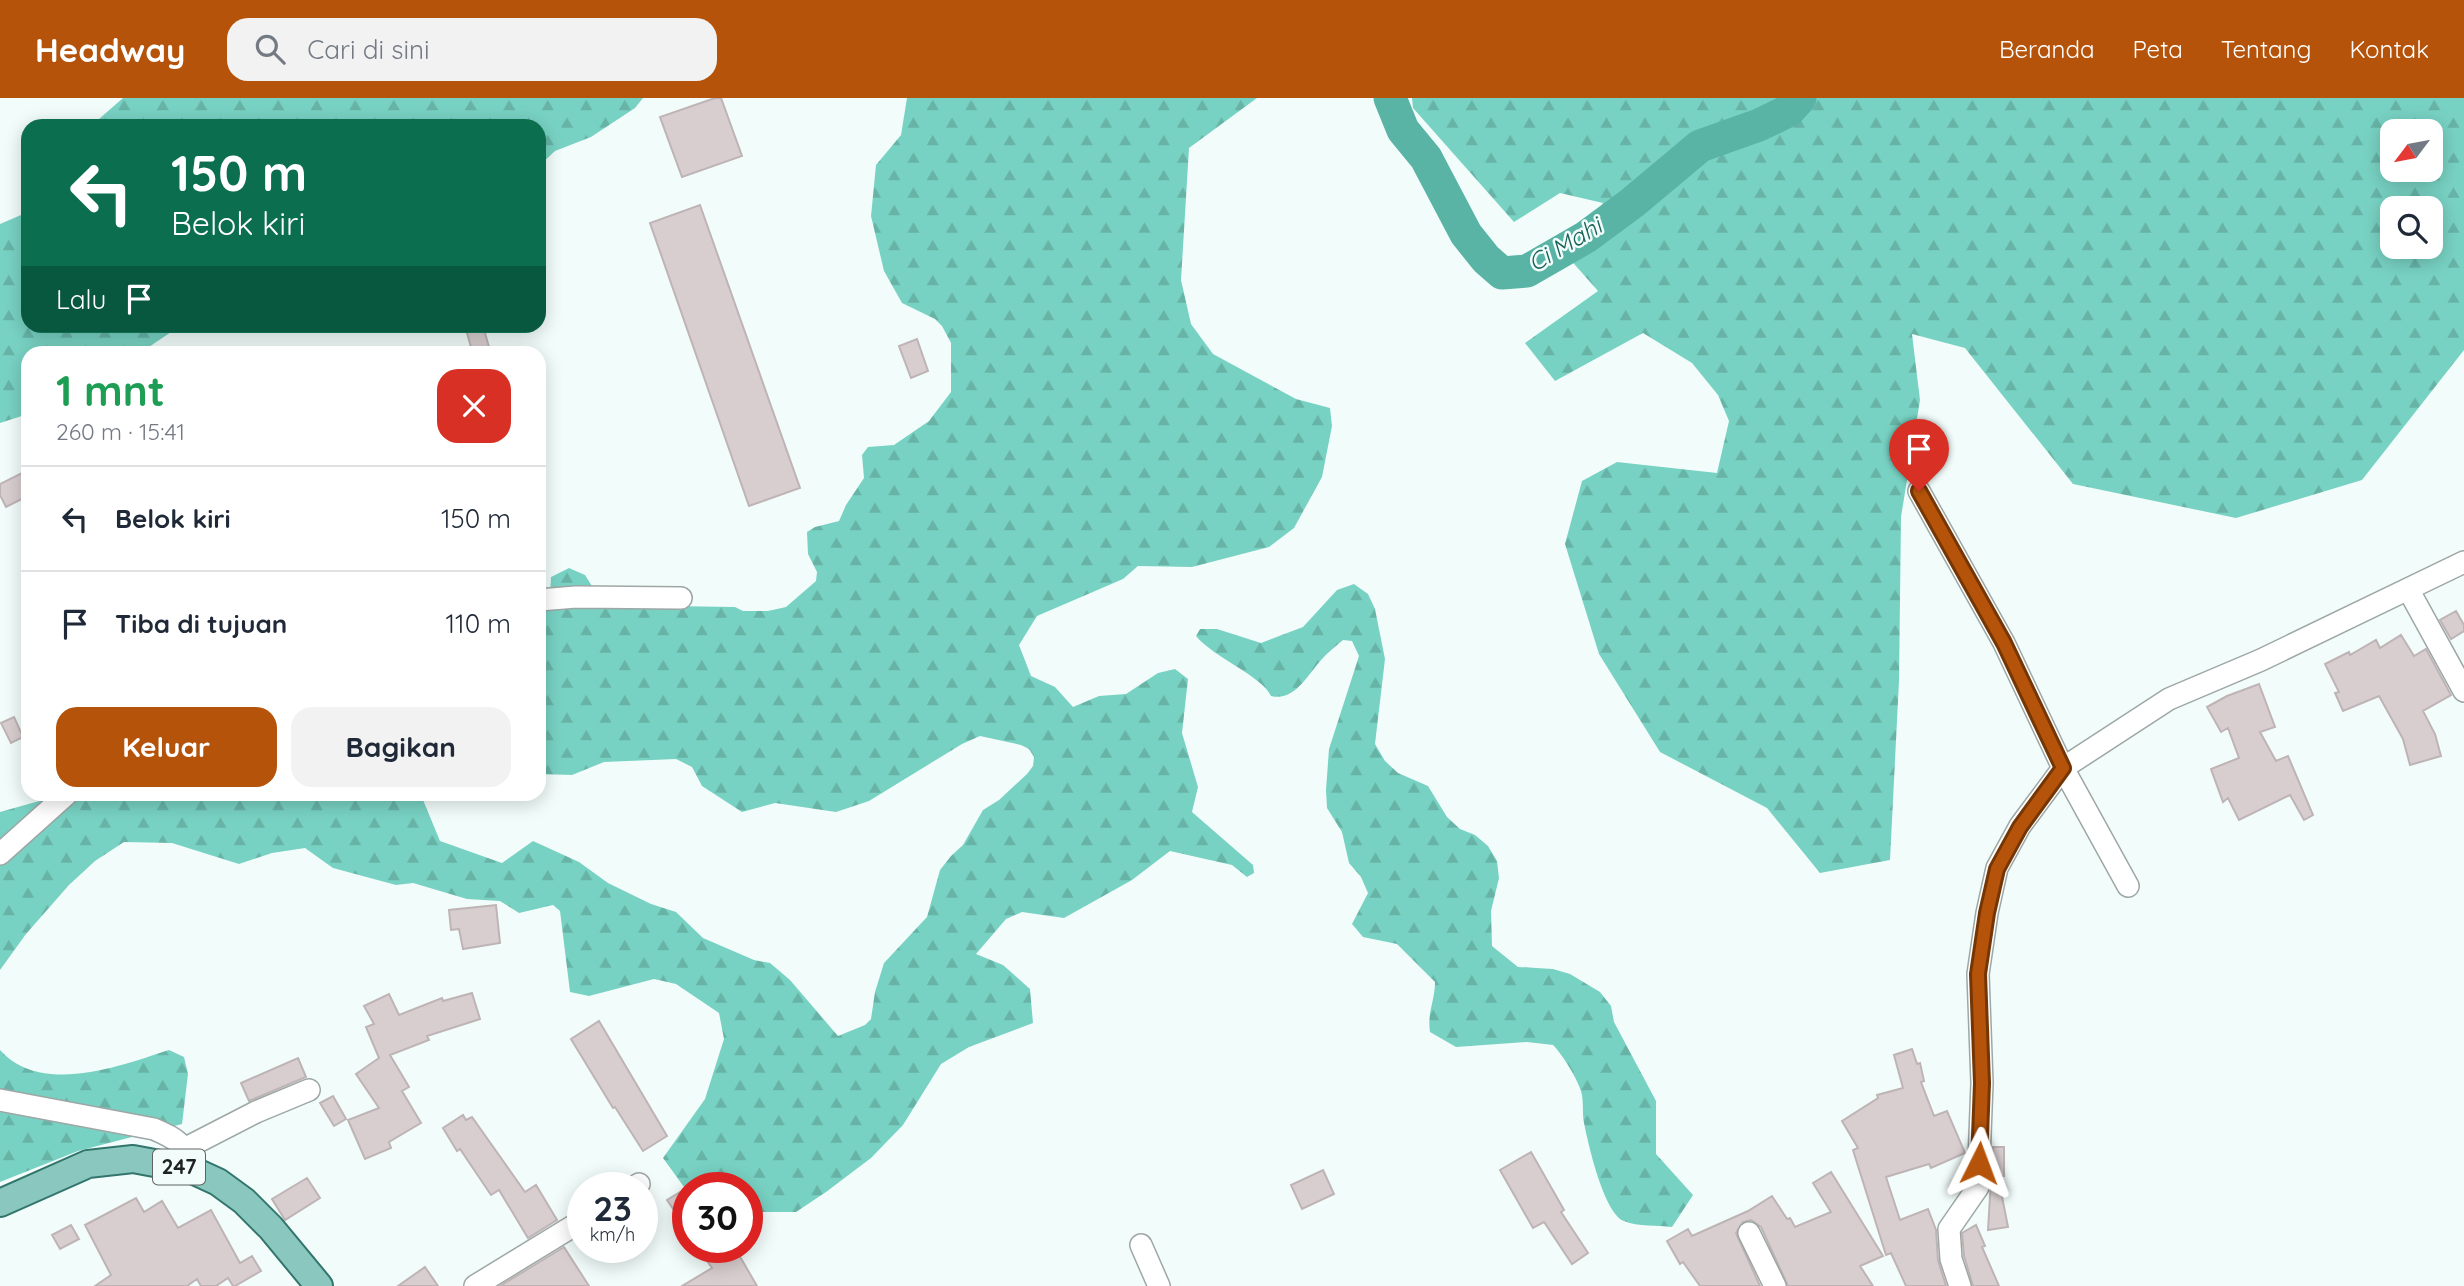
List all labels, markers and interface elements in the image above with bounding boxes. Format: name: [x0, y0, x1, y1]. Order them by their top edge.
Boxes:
search box: [227, 18, 717, 81]
text: Headway: [35, 29, 185, 70]
icon: search: [251, 30, 289, 68]
text: Cari di sini: [307, 33, 430, 66]
text: Beranda: [1999, 34, 2095, 64]
text: Peta: [2133, 34, 2183, 64]
text: Tentang: [2221, 34, 2311, 64]
text: Kontak: [2349, 34, 2429, 64]
north arrow: [2380, 119, 2443, 182]
map controls: [2380, 119, 2443, 259]
text: 150 m: [171, 142, 307, 203]
icon: left: [56, 147, 147, 238]
button: search: [2380, 196, 2443, 259]
text: Belok kiri: [171, 203, 305, 243]
water label: Ci Mahi: [1522, 209, 1609, 278]
icon: arrive: [120, 280, 158, 318]
text: Lalu: [56, 283, 106, 316]
text: 1 mnt: [56, 364, 165, 417]
button: close: [437, 369, 511, 443]
text: 260 m · 15:41: [56, 417, 185, 446]
pin: [1889, 419, 1949, 491]
icon: arrive: [1900, 430, 1938, 468]
icon: left: [56, 500, 94, 538]
text: Belok kiri: [115, 502, 231, 535]
text: 150 m: [441, 502, 511, 535]
icon: arrive: [56, 605, 94, 643]
text: Tiba di tujuan: [115, 607, 287, 640]
text: 110 m: [445, 607, 511, 640]
button: Keluar: [56, 707, 277, 787]
button: Bagikan: [291, 707, 511, 787]
position arrow: [1942, 1126, 2016, 1200]
road number: 247: [153, 1150, 205, 1184]
speed limit sign: 30: [672, 1172, 763, 1263]
text: 23: [593, 1186, 632, 1230]
text: km/h: [590, 1223, 635, 1246]

